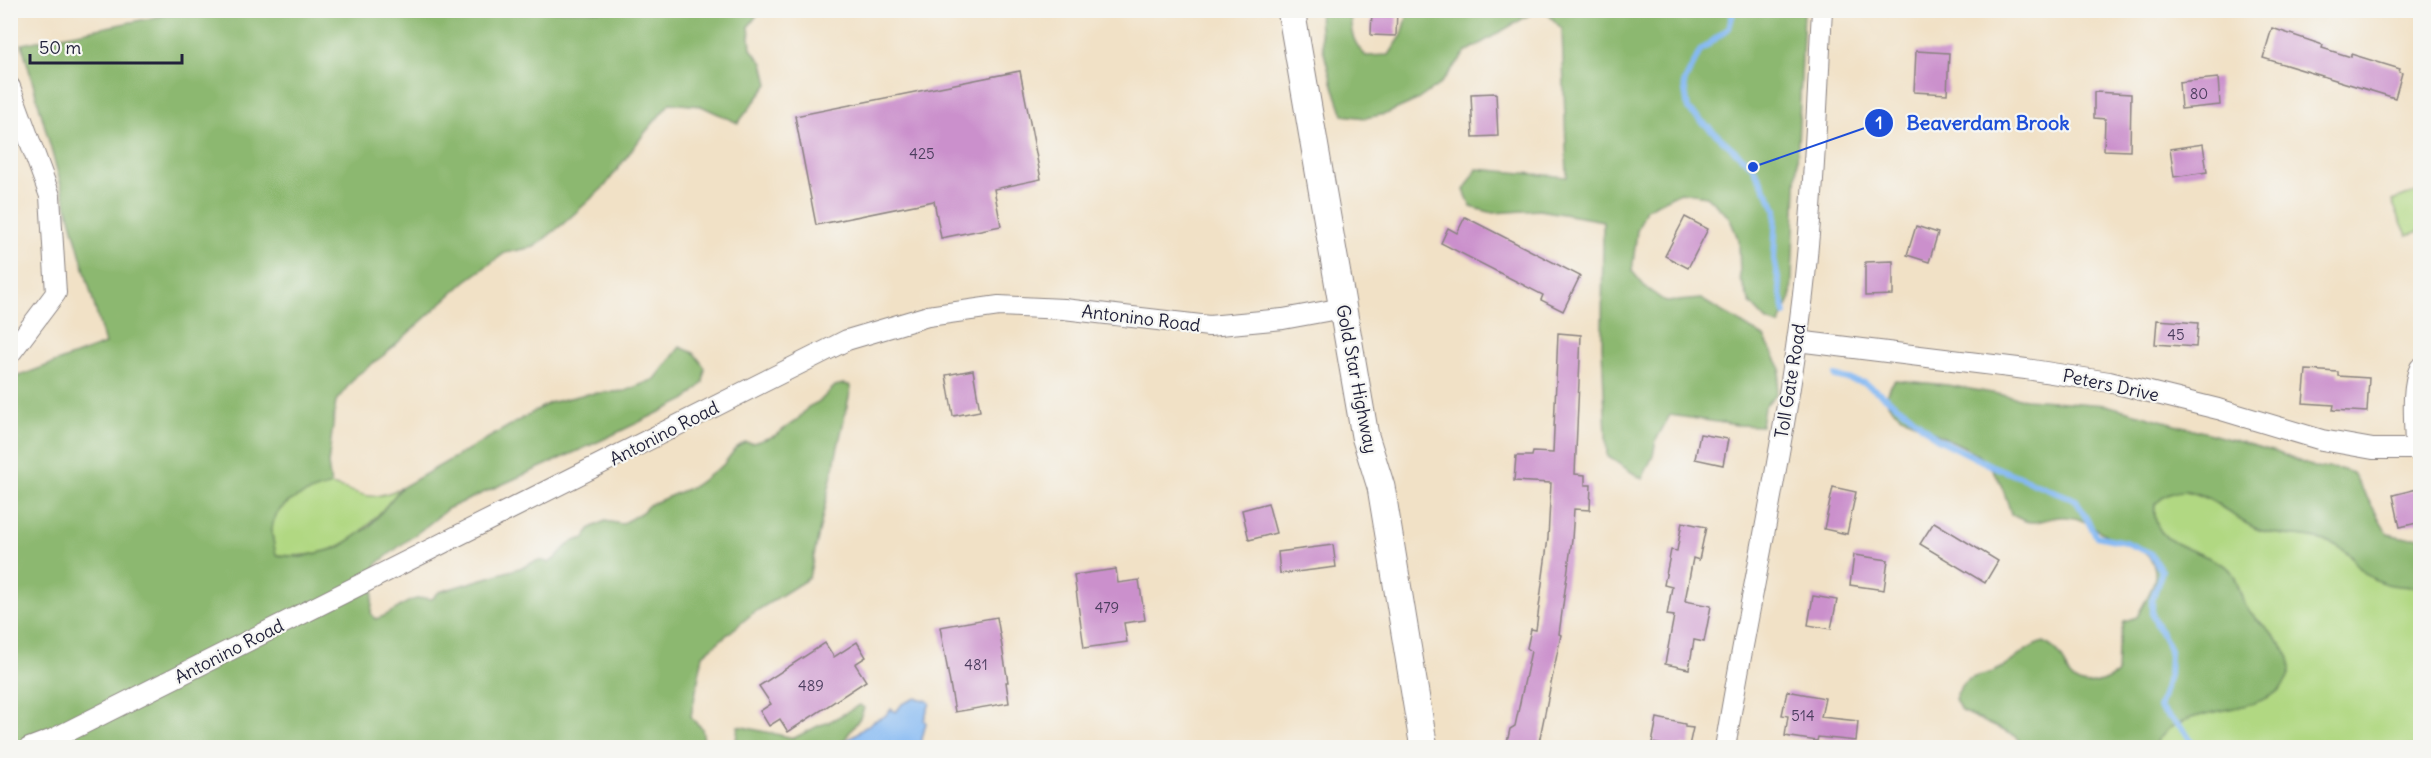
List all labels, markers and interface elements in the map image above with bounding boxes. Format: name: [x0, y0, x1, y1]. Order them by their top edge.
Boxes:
scale bar: [30, 27, 182, 65]
text: 50 m: [39, 36, 81, 59]
house number: 80: [2190, 84, 2208, 103]
callout: Beaverdam Brook: [1864, 104, 2081, 142]
text: Beaverdam Brook: [1907, 110, 2069, 135]
text: 1: [1875, 111, 1883, 134]
house number: 425: [909, 144, 935, 163]
street label: Antonino Road: [1080, 299, 1202, 337]
street label: Gold Star Highway: [1331, 302, 1383, 456]
street label: Toll Gate Road: [1770, 321, 1811, 440]
house number: 45: [2167, 325, 2185, 344]
street label: Peters Drive: [2061, 364, 2161, 406]
street label: Antonino Road: [606, 395, 723, 470]
house number: 479: [1095, 598, 1119, 617]
street label: Antonino Road: [171, 613, 288, 688]
house number: 481: [964, 655, 988, 674]
house number: 489: [798, 676, 824, 695]
house number: 514: [1791, 706, 1815, 725]

